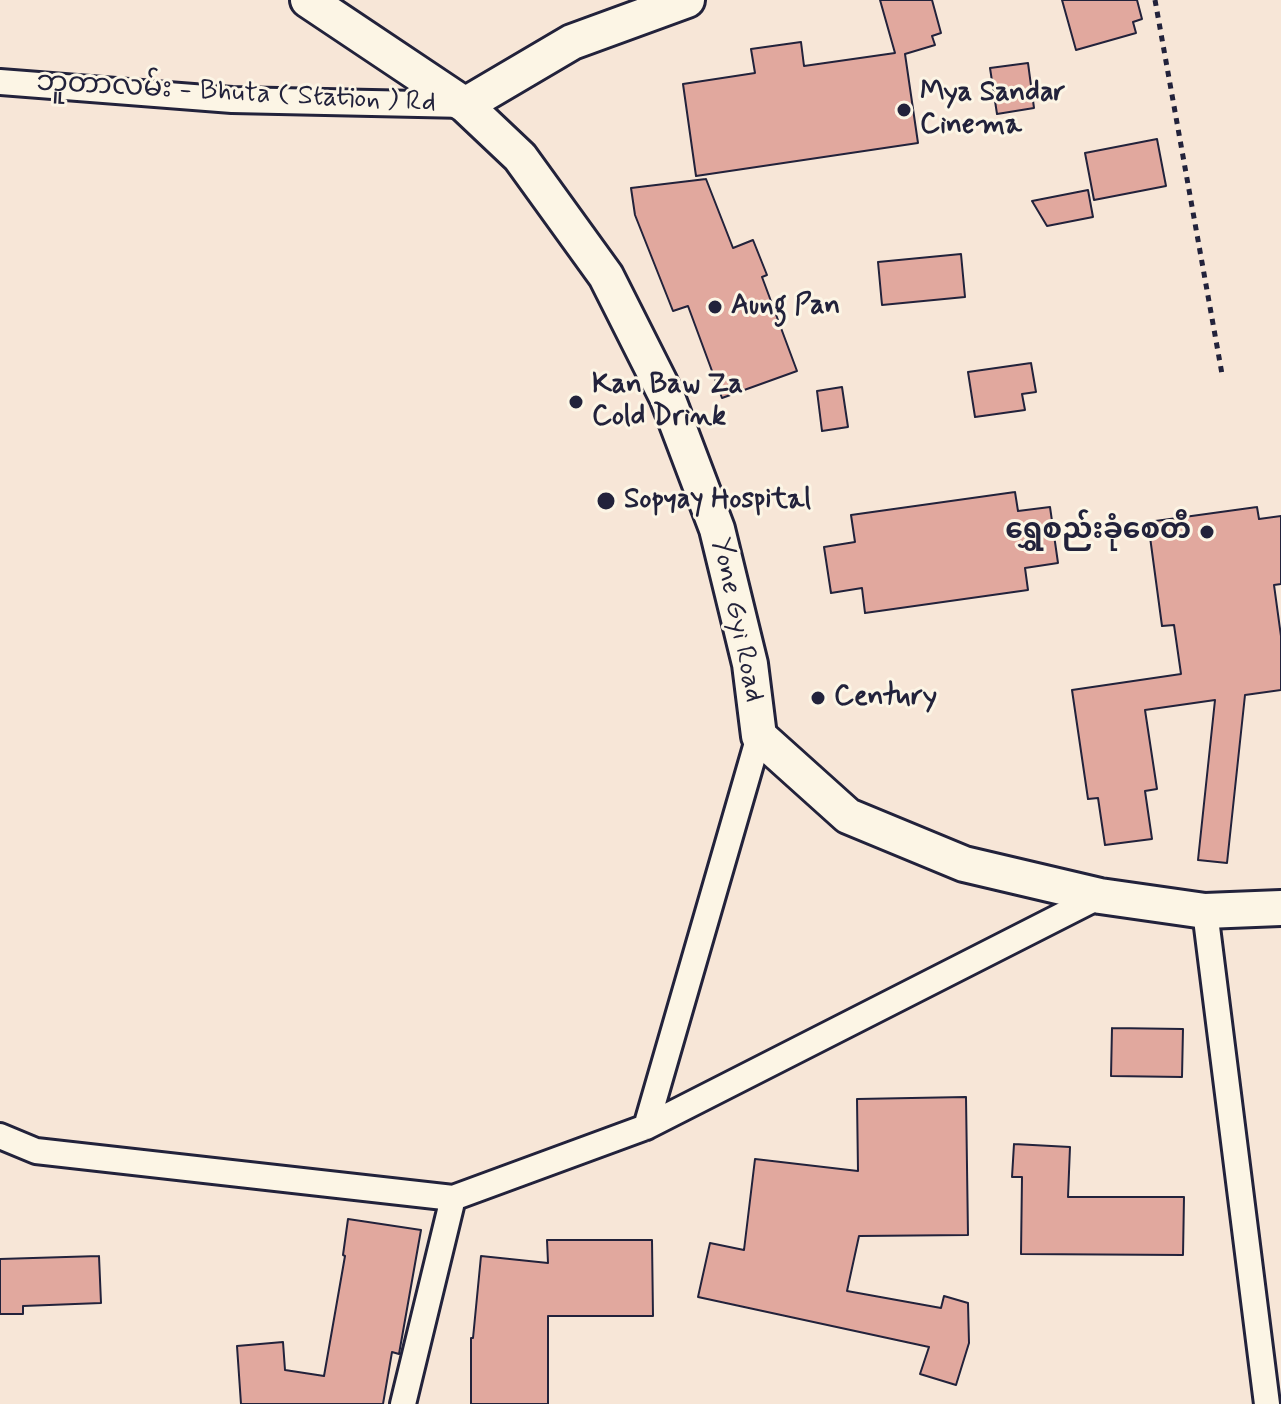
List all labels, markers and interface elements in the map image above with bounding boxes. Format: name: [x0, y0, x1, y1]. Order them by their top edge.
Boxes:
street label: ဘူတာလမ်း - Bhuta ( Station ) Rd: [35, 67, 437, 121]
place label: Mya Sandar Cinema: [920, 77, 1065, 143]
marker: Mya Sandar Cinema: [895, 101, 913, 119]
place label: Aung Pan: [731, 290, 840, 324]
marker: Aung Pan: [706, 298, 724, 316]
place label: Kan Baw Za Cold Drink: [592, 369, 743, 435]
marker: Kan Baw Za Cold Drink: [567, 393, 585, 411]
place label: Sopyay Hospital: [624, 484, 811, 518]
marker: Sopyay Hospital: [595, 490, 617, 512]
place label: ရွှေစည်းခုံစေတီ: [1005, 515, 1191, 549]
marker: ရွှေစည်းခုံစေတီ: [1198, 523, 1216, 541]
street label: Yone Gyi Road: [702, 535, 770, 705]
place label: Century: [834, 681, 937, 715]
marker: Century: [809, 689, 827, 707]

